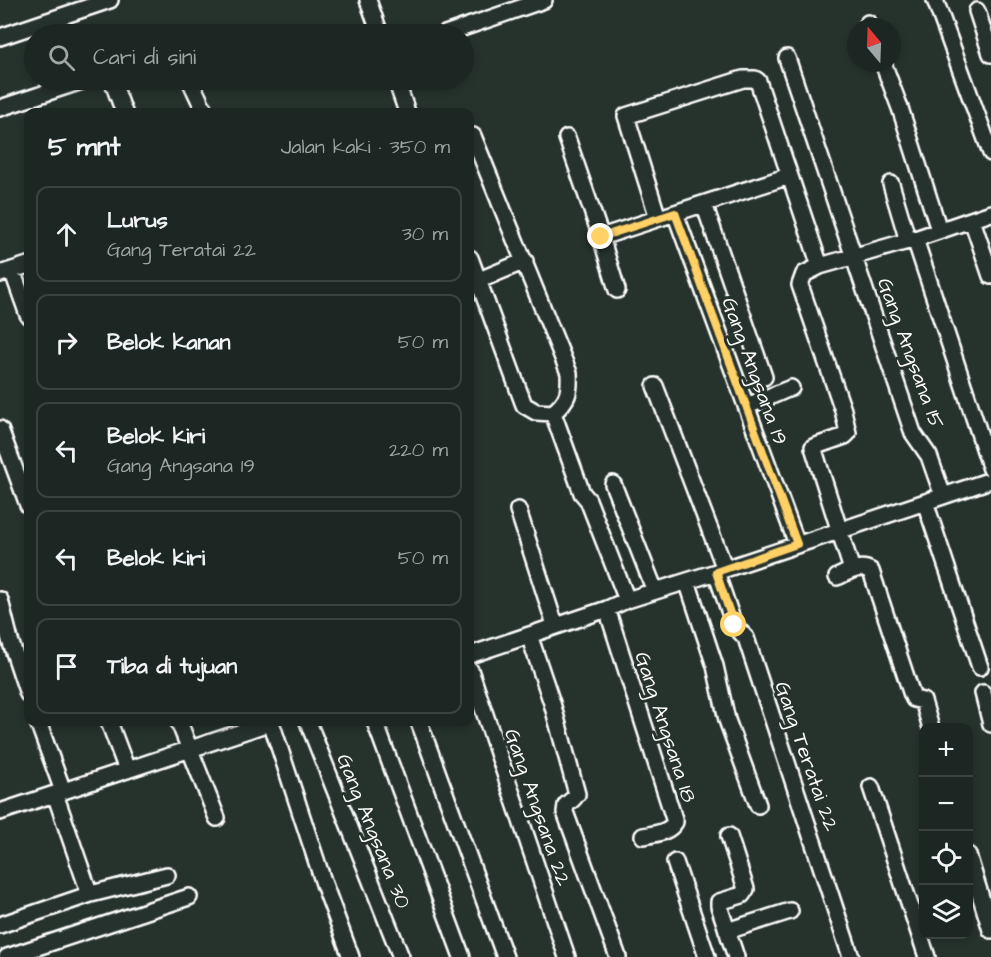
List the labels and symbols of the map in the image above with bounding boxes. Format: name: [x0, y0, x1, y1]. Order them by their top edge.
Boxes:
north arrow: [847, 18, 901, 72]
route end: [587, 223, 613, 249]
street label: Gang Angsana 15: [868, 274, 951, 433]
street label: Gang Angsana 19: [712, 293, 795, 450]
route start: [720, 611, 746, 637]
street label: Gang Angsana 18: [626, 648, 704, 807]
street label: Gang Teratai 22: [765, 677, 846, 836]
street label: Gang Angsana 22: [495, 725, 578, 890]
street label: Gang Angsana 30: [327, 749, 418, 914]

